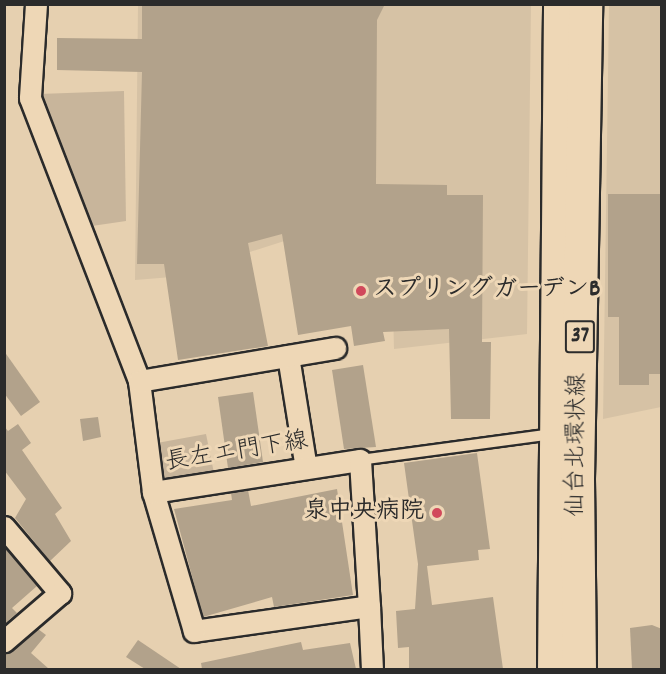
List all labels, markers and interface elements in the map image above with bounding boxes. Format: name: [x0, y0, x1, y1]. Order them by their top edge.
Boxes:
place label: スプリングガーデンB: [373, 277, 600, 305]
marker: スプリングガーデンB: [354, 284, 368, 298]
road number: 37: [564, 318, 596, 356]
street label: 仙台北環状線: [562, 373, 594, 517]
street label: 長左エ門下線: [164, 428, 310, 478]
place label: 泉中央病院: [304, 499, 424, 527]
marker: 泉中央病院: [428, 504, 446, 522]

